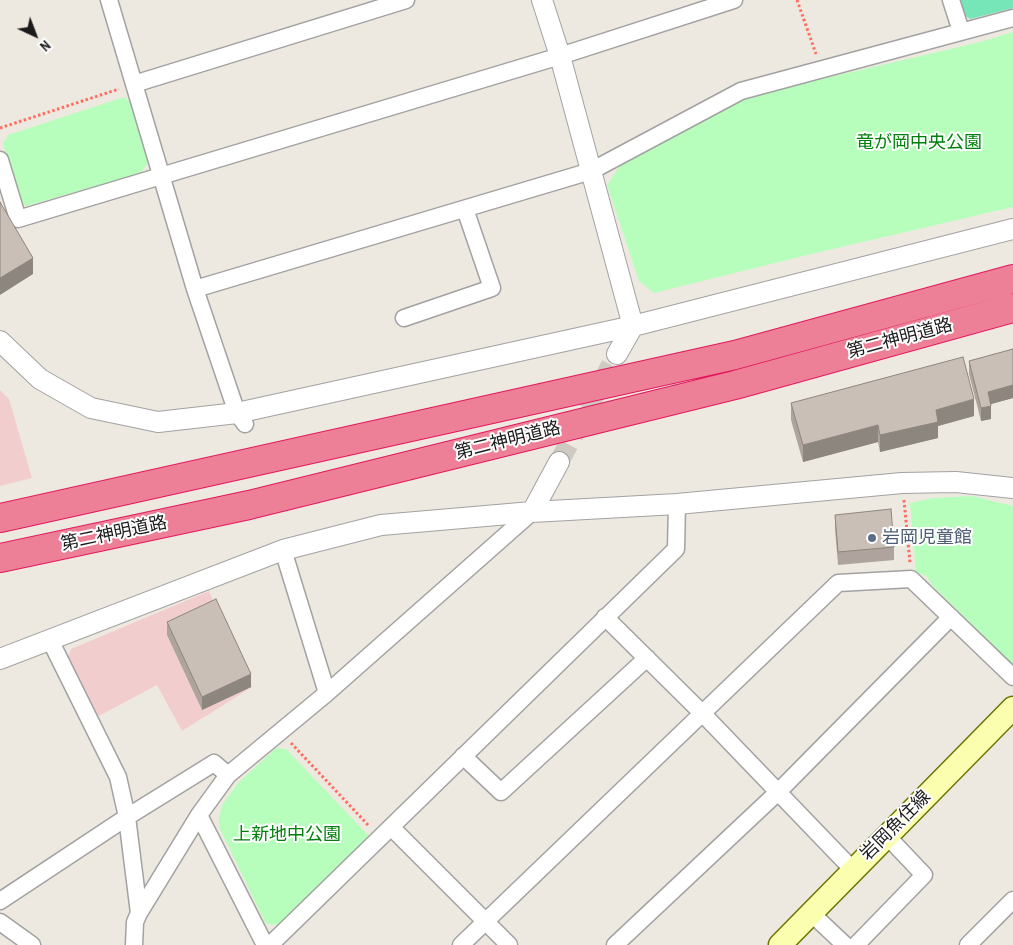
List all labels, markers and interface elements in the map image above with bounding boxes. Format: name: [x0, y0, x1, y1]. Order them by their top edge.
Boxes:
north arrow: [10, 10, 60, 60]
text: N: [36, 37, 54, 55]
park label: 竜が岡中央公園: [856, 132, 982, 154]
street label: 第二神明道路: [845, 315, 955, 363]
street label: 第二神明道路: [453, 417, 563, 465]
street label: 第二神明道路: [59, 512, 169, 556]
place label: 岩岡児童館: [882, 527, 972, 549]
marker: 岩岡児童館: [866, 532, 878, 544]
street label: 岩岡魚住線: [857, 787, 935, 865]
park label: 上新地中公園: [233, 824, 341, 846]

